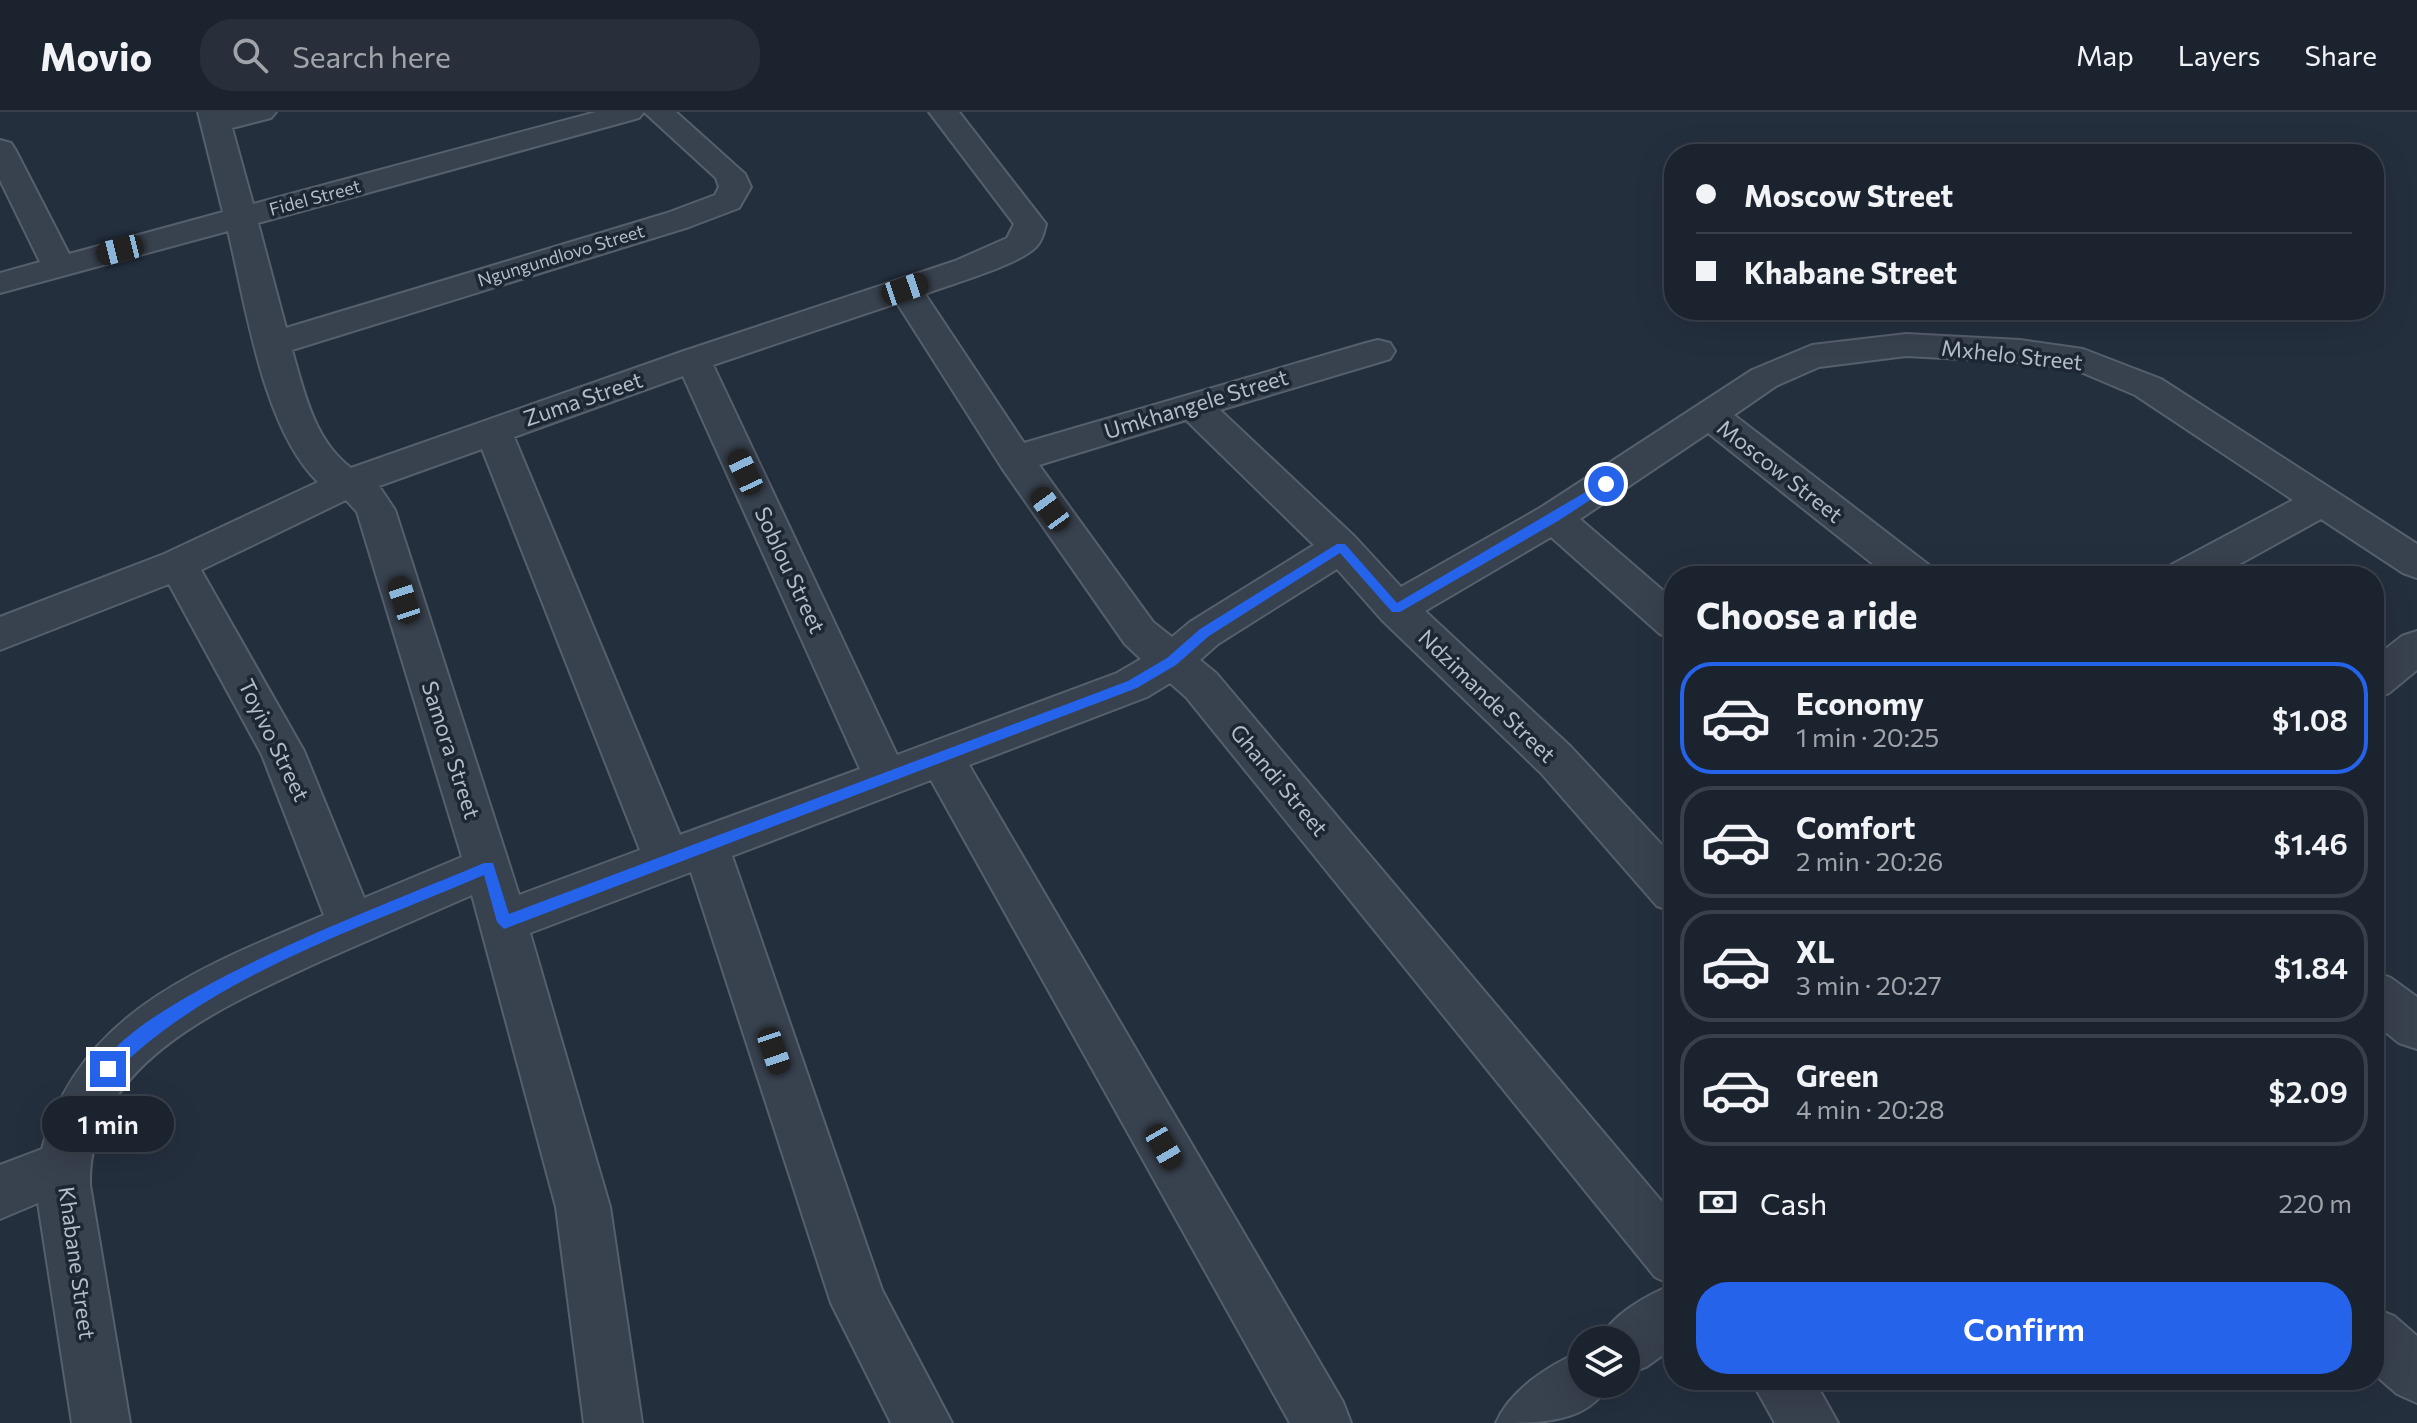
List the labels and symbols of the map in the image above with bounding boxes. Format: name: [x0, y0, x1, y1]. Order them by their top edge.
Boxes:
street label: Fidel Street: [267, 174, 363, 220]
street label: Ngungundlovo Street: [475, 219, 647, 291]
car: [94, 233, 146, 267]
car: [878, 270, 932, 308]
street label: Mxhelo Street: [1940, 334, 2084, 375]
street label: Umkhangele Street: [1101, 363, 1291, 444]
street label: Zuma Street: [520, 366, 646, 432]
street label: Moscow Street: [1712, 413, 1848, 528]
car: [724, 445, 766, 499]
route start: [1588, 466, 1624, 502]
car: [1026, 483, 1074, 535]
street label: Soblou Street: [749, 502, 832, 637]
car: [385, 573, 423, 627]
street label: Ndzimande Street: [1413, 623, 1561, 768]
street label: Toyivo Street: [233, 674, 316, 805]
street label: Samora Street: [417, 678, 486, 822]
street label: Ghandi Street: [1225, 718, 1334, 841]
car: [755, 1024, 793, 1078]
route end: [90, 1051, 126, 1087]
callout: 1 min: [42, 1097, 174, 1153]
car: [1142, 1120, 1186, 1174]
street label: Khabane Street: [53, 1185, 102, 1341]

